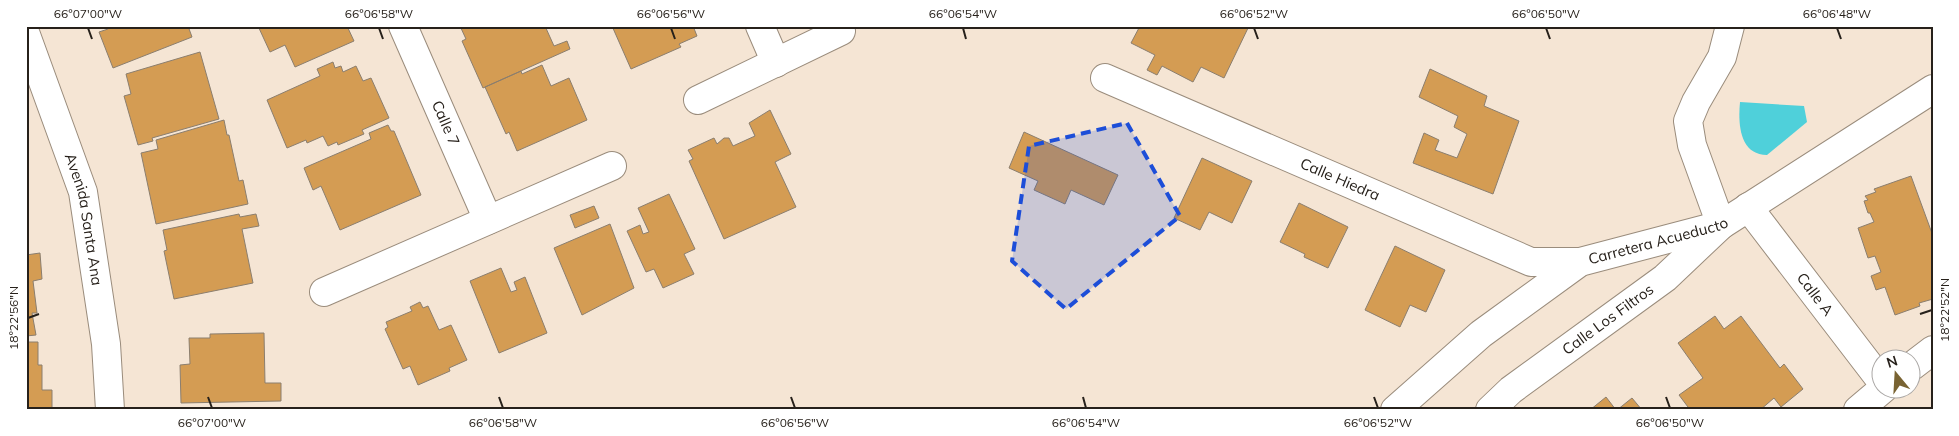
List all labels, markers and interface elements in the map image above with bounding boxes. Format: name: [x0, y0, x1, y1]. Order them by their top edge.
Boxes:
text: 66°07'00"W: [54, 6, 122, 21]
text: 66°06'58"W: [345, 6, 413, 21]
text: 66°06'56"W: [637, 6, 705, 21]
text: 66°06'54"W: [929, 6, 997, 21]
text: 66°06'52"W: [1220, 6, 1288, 21]
text: 66°06'50"W: [1512, 6, 1580, 21]
text: 66°06'48"W: [1803, 6, 1871, 21]
street label: Calle 7: [428, 97, 464, 148]
street label: Avenida Santa Ana: [61, 150, 107, 287]
street label: Calle Hiedra: [1297, 153, 1383, 205]
street label: Carretera Acueducto: [1586, 213, 1732, 268]
street label: Calle A: [1793, 269, 1838, 319]
text: 18°22'52"N: [1937, 278, 1952, 342]
street label: Calle Los Filtros: [1558, 279, 1657, 359]
text: 18°22'56"N: [6, 286, 21, 350]
north arrow: [1872, 348, 1922, 398]
text: N: [1884, 351, 1900, 372]
text: 66°07'00"W: [178, 415, 246, 430]
text: 66°06'58"W: [469, 415, 537, 430]
text: 66°06'56"W: [761, 415, 829, 430]
text: 66°06'54"W: [1052, 415, 1120, 430]
text: 66°06'52"W: [1344, 415, 1412, 430]
text: 66°06'50"W: [1636, 415, 1704, 430]

